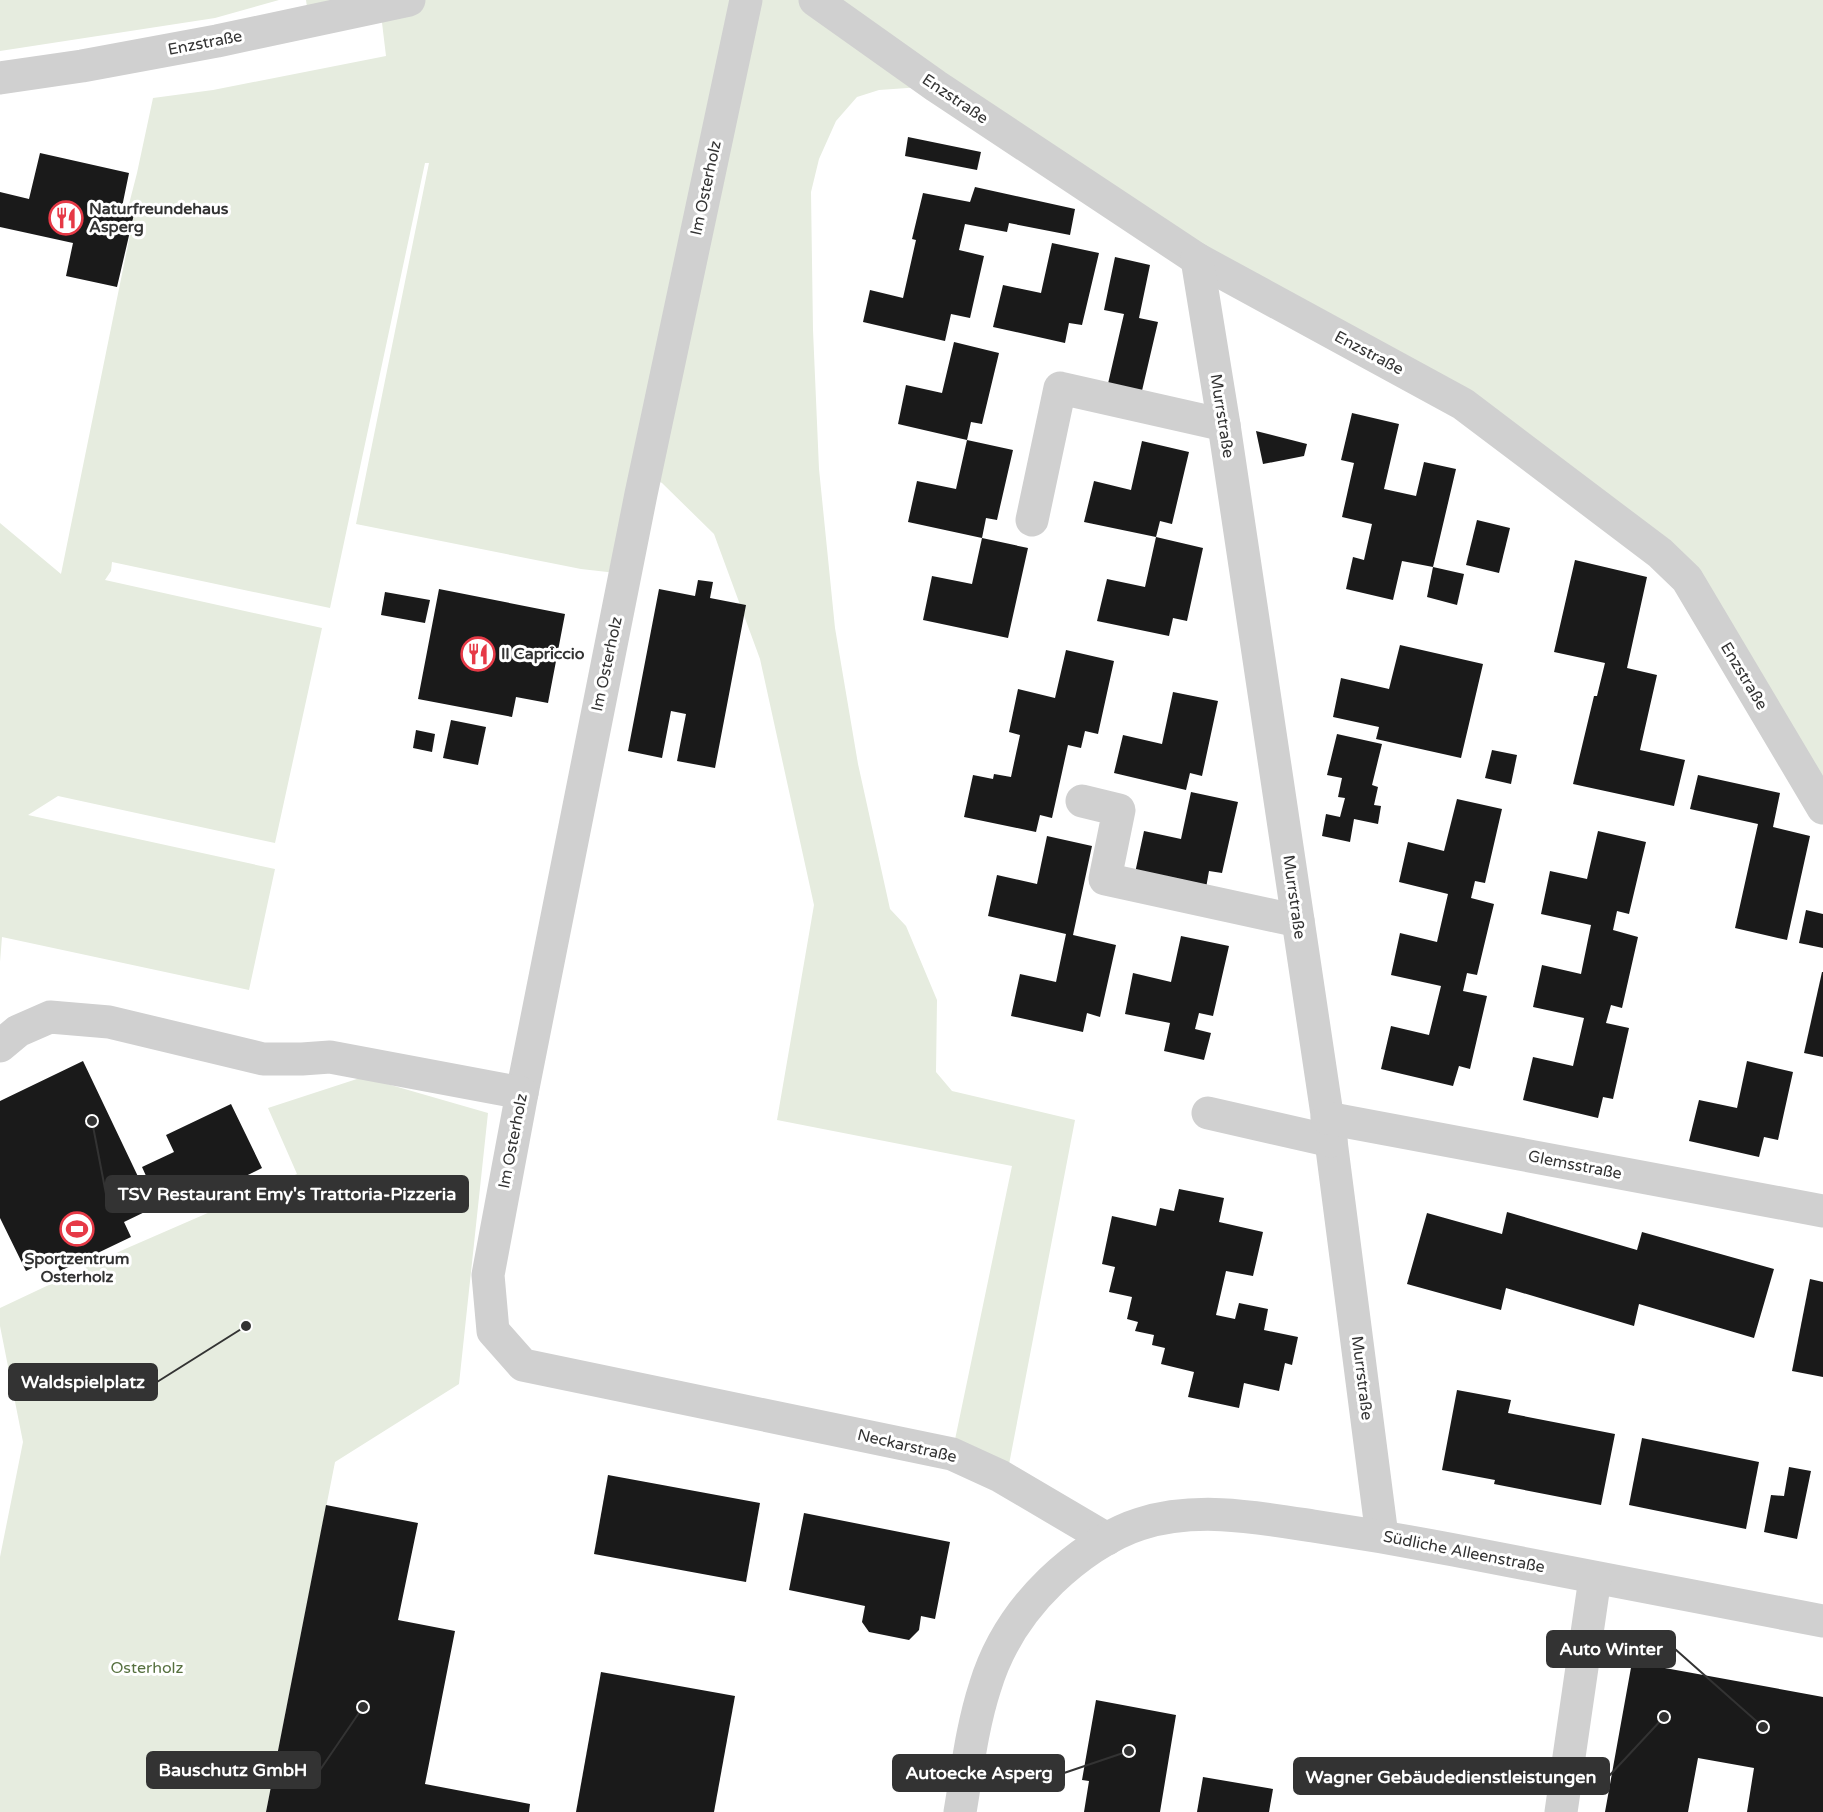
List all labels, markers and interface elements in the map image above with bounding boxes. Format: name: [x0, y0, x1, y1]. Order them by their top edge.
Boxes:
street label: Enzstraße: [166, 26, 244, 60]
street label: Enzstraße: [918, 70, 992, 128]
street label: Im Osterholz: [686, 139, 726, 237]
place label: Naturfreundehaus Asperg: [89, 199, 229, 237]
restaurant icon: Naturfreundehaus Asperg: [48, 200, 84, 236]
street label: Enzstraße: [1331, 326, 1407, 380]
street label: Murrstraße: [1205, 373, 1239, 459]
street label: Im Osterholz: [587, 615, 627, 713]
restaurant icon: Il Capriccio: [460, 636, 496, 672]
street label: Enzstraße: [1716, 639, 1772, 713]
place label: Il Capriccio: [501, 644, 585, 664]
street label: Murrstraße: [1278, 854, 1310, 940]
street label: Im Osterholz: [494, 1092, 532, 1190]
street label: Glemsstraße: [1526, 1146, 1624, 1184]
callout: TSV Restaurant Emy's Trattoria-Pizzeria: [106, 1176, 468, 1212]
text: TSV Restaurant Emy's Trattoria-Pizzeria: [117, 1183, 456, 1205]
sports icon: Sportzentrum Osterholz: [59, 1211, 95, 1247]
place label: Sportzentrum Osterholz: [24, 1249, 130, 1287]
street label: Murrstraße: [1347, 1335, 1377, 1421]
callout: Waldspielplatz: [9, 1364, 157, 1400]
text: Waldspielplatz: [21, 1371, 145, 1393]
street label: Neckarstraße: [855, 1425, 959, 1467]
street label: Südliche Alleenstraße: [1381, 1527, 1547, 1577]
callout: Auto Winter: [1547, 1631, 1675, 1667]
text: Auto Winter: [1559, 1638, 1664, 1660]
park label: Osterholz: [110, 1658, 184, 1678]
callout: Bauschutz GmbH: [147, 1752, 320, 1788]
callout: Autoecke Asperg: [893, 1755, 1064, 1791]
callout: Wagner Gebäudedienstleistungen: [1294, 1758, 1609, 1794]
text: Bauschutz GmbH: [159, 1759, 307, 1781]
text: Autoecke Asperg: [905, 1762, 1053, 1784]
text: Wagner Gebäudedienstleistungen: [1306, 1766, 1596, 1788]

